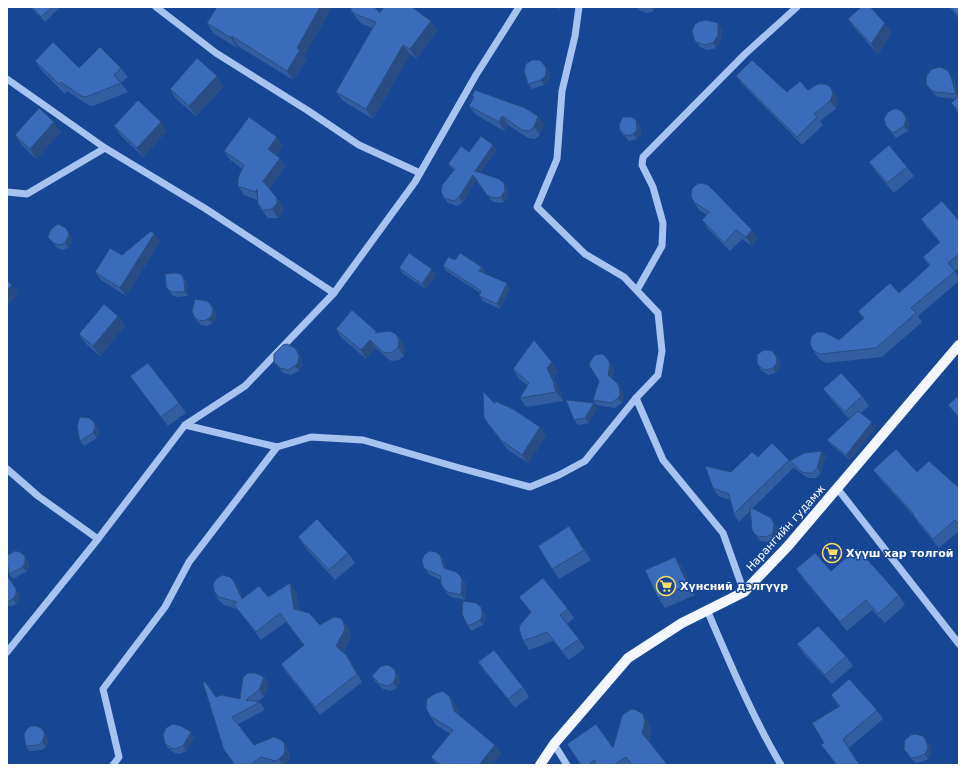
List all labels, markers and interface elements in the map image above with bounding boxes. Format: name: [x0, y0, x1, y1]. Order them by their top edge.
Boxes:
street label: Нарангийн гудамж: [744, 482, 828, 574]
supermarket icon: Хүүш хар толгой: [821, 542, 843, 564]
place label: Хүүш хар толгой: [846, 547, 954, 560]
supermarket icon: Хүнсний дэлгүүр: [655, 575, 677, 597]
place label: Хүнсний дэлгүүр: [680, 580, 788, 593]

